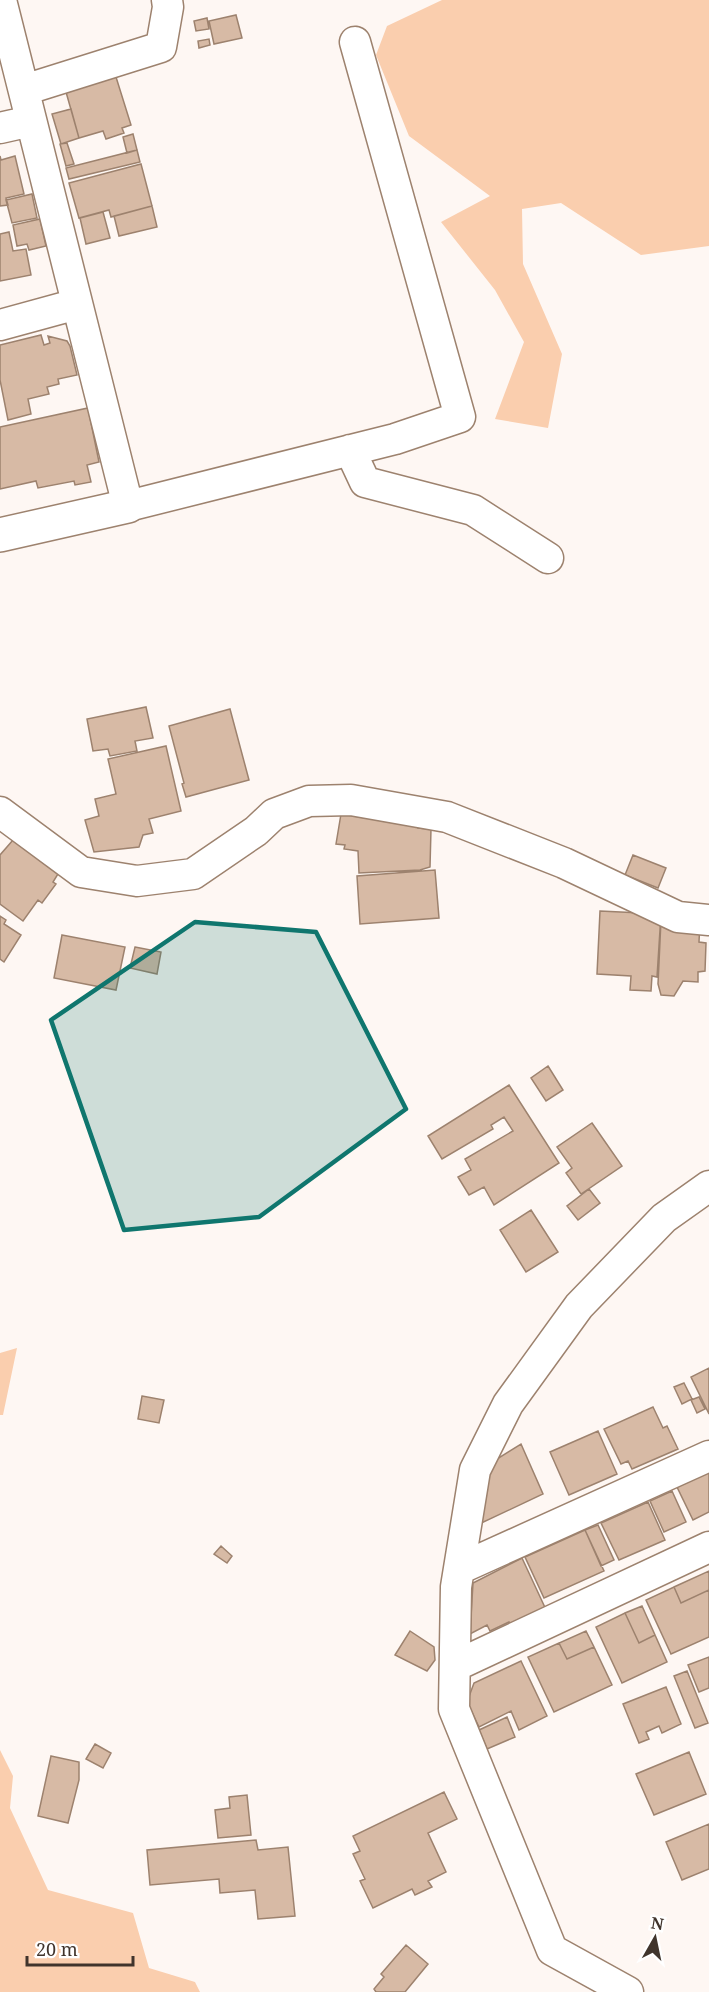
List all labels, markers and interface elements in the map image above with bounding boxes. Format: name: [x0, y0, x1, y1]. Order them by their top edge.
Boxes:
north arrow: [625, 1908, 685, 1968]
text: N: [649, 1911, 666, 1935]
scale bar: [27, 1929, 134, 1967]
text: 20 m: [36, 1937, 78, 1961]

